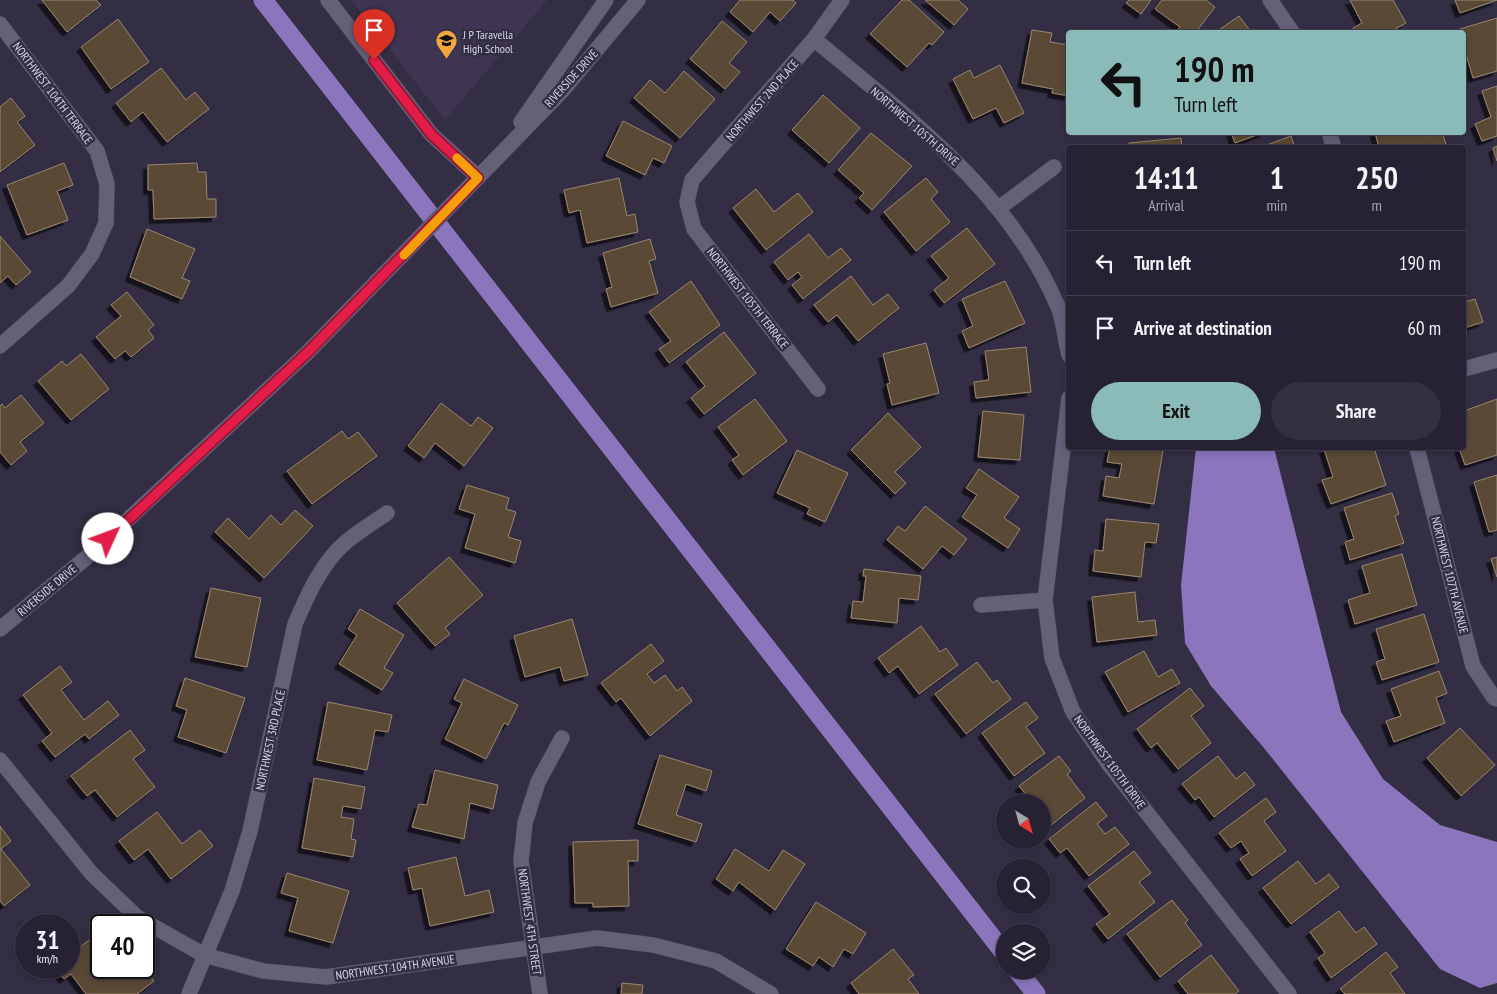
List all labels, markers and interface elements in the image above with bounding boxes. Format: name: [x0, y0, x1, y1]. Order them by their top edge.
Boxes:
pin: [353, 9, 395, 60]
icon: arrive: [360, 16, 388, 44]
place label: J P Taravella High School: [462, 27, 513, 56]
school or university icon: J P Taravella High School: [435, 29, 459, 60]
street label: NORTHWEST 104TH TERRACE: [10, 39, 96, 147]
street label: RIVERSIDE DRIVE: [541, 46, 601, 110]
text: 190 m: [1174, 46, 1255, 92]
icon: left: [1091, 50, 1156, 115]
street label: NORTHWEST 2ND PLACE: [723, 56, 801, 144]
street label: NORTHWEST 105TH DRIVE: [868, 84, 962, 168]
text: Turn left: [1174, 90, 1238, 118]
text: 14:11: [1134, 158, 1199, 197]
text: 1: [1270, 158, 1284, 197]
text: 250: [1355, 158, 1398, 197]
text: Arrival: [1148, 195, 1184, 215]
text: min: [1266, 195, 1287, 215]
text: m: [1371, 195, 1382, 215]
street label: NORTHWEST 105TH TERRACE: [704, 245, 792, 351]
icon: left: [1091, 249, 1119, 277]
text: Turn left: [1134, 251, 1191, 275]
text: 190 m: [1399, 251, 1441, 275]
icon: arrive: [1091, 314, 1119, 342]
text: Arrive at destination: [1134, 316, 1272, 340]
text: 60 m: [1408, 316, 1441, 340]
button: Exit: [1091, 382, 1261, 440]
button: Share: [1271, 382, 1441, 440]
position arrow: [81, 512, 133, 564]
street label: NORTHWEST 107TH AVENUE: [1428, 515, 1472, 635]
street label: RIVERSIDE DRIVE: [14, 561, 80, 619]
street label: NORTHWEST 3RD PLACE: [252, 688, 288, 792]
street label: NORTHWEST 105TH DRIVE: [1071, 712, 1149, 812]
north arrow: [996, 794, 1051, 849]
map controls: [996, 794, 1051, 979]
button: search: [996, 859, 1051, 914]
street label: NORTHWEST 4TH STREET: [515, 868, 545, 977]
speed limit sign: 40: [90, 914, 155, 979]
text: 31: [36, 924, 59, 956]
button: layers: [996, 924, 1051, 979]
text: km/h: [37, 951, 58, 966]
street label: NORTHWEST 104TH AVENUE: [335, 951, 455, 983]

